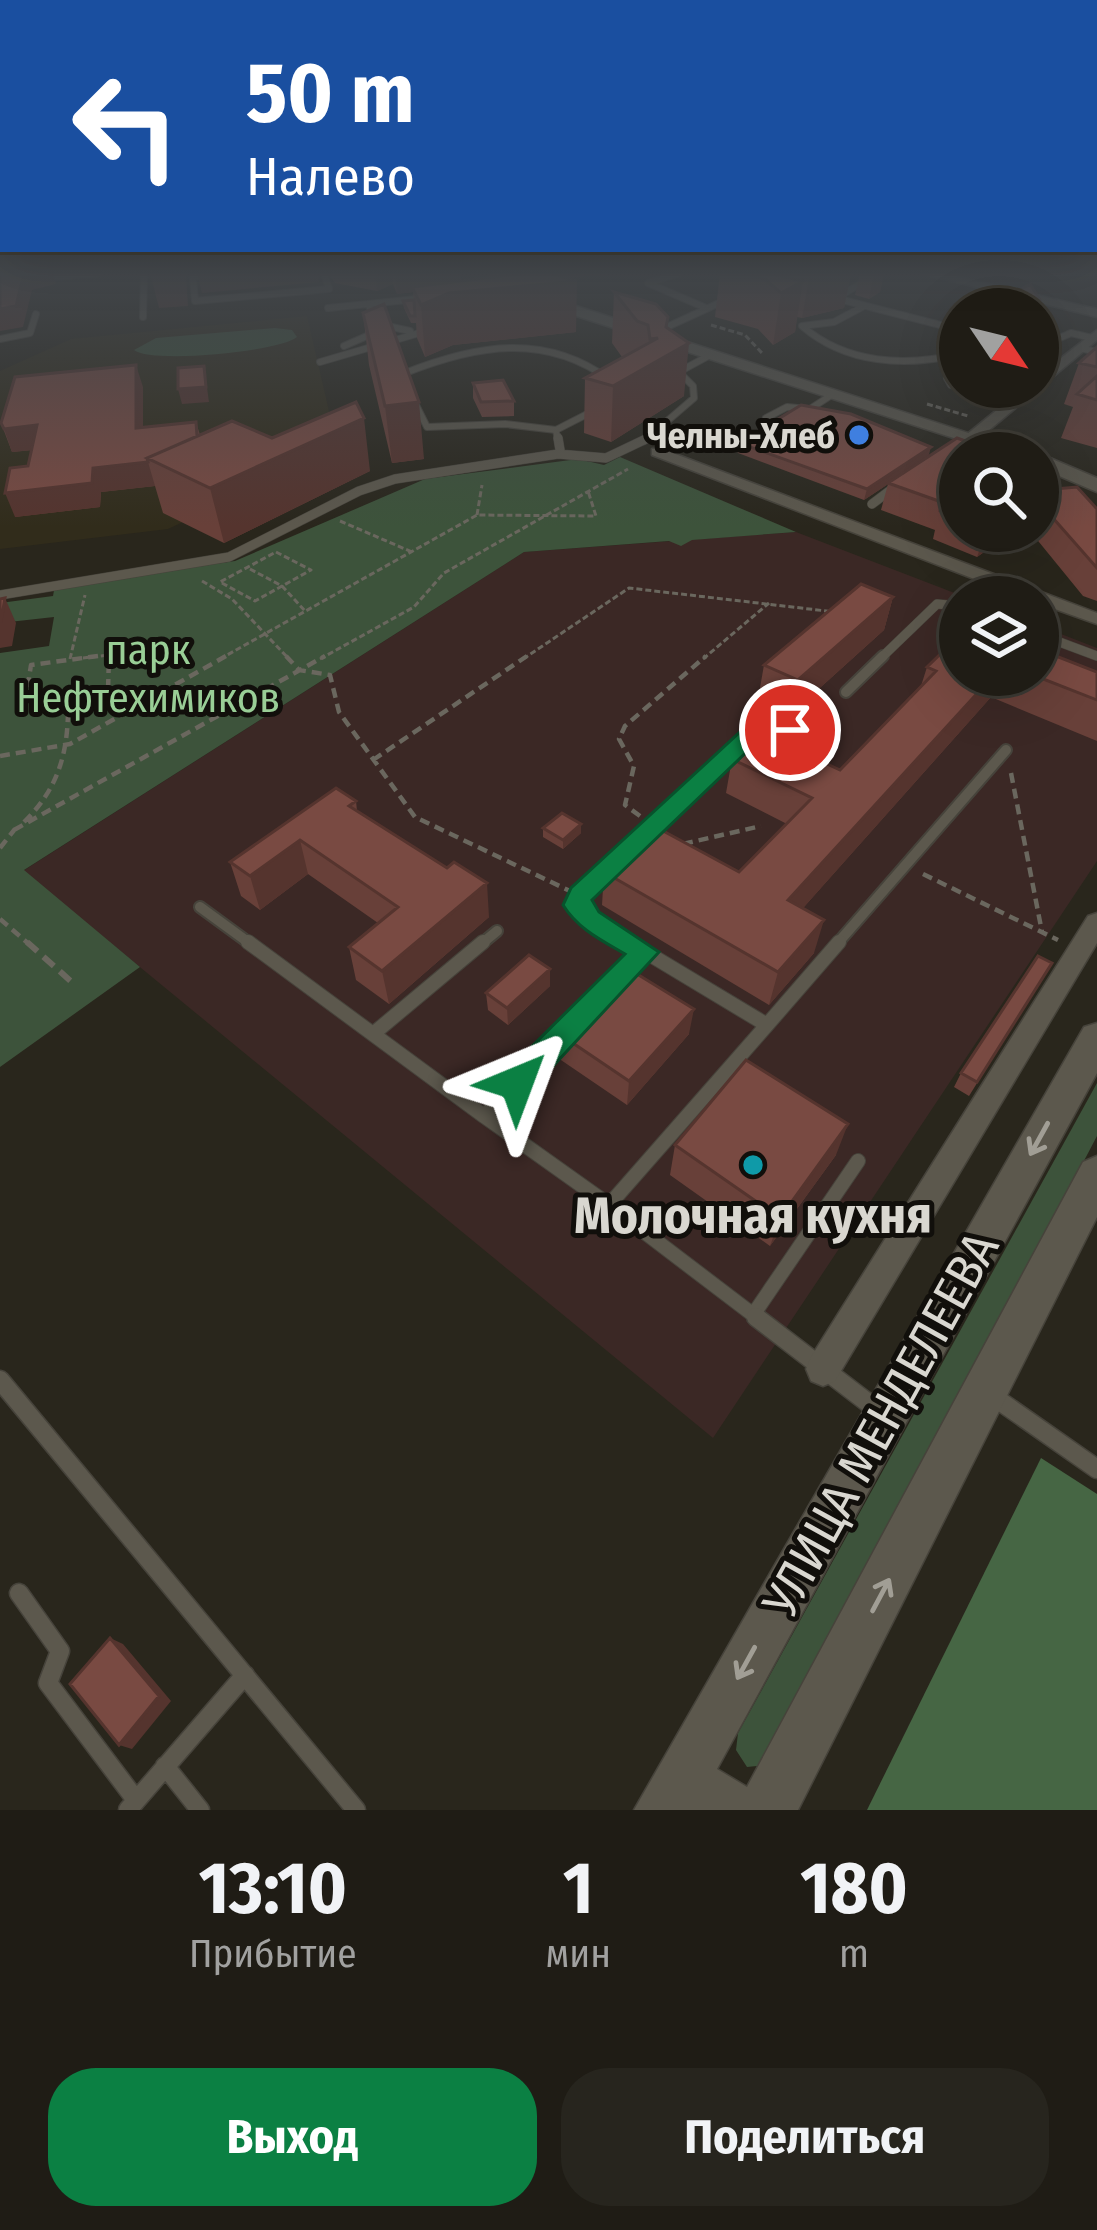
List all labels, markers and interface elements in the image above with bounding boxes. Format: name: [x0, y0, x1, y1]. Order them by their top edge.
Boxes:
text: 50 m: [246, 43, 415, 144]
icon: left: [48, 48, 204, 204]
text: Налево: [246, 145, 415, 209]
north arrow: [939, 288, 1059, 408]
map controls: [939, 288, 1059, 696]
place label: Челны-Хлеб: [647, 414, 835, 458]
marker: Челны-Хлеб: [846, 422, 872, 448]
button: search: [939, 432, 1059, 552]
button: layers: [939, 576, 1059, 696]
park label: парк Нефтехимиков: [16, 625, 280, 723]
pin: [739, 679, 841, 781]
icon: arrive: [757, 697, 823, 763]
position arrow: [454, 1020, 580, 1146]
one-way arrow: [1027, 1121, 1050, 1156]
marker: Молочная кухня: [740, 1152, 766, 1178]
place label: Молочная кухня: [574, 1185, 932, 1247]
street label: УЛИЦА МЕНДЕЛЕЕВА: [749, 1221, 1012, 1628]
one-way arrow: [870, 1579, 893, 1614]
one-way arrow: [734, 1645, 758, 1680]
text: 13:10: [199, 1846, 347, 1932]
text: 1: [563, 1846, 594, 1932]
text: 180: [800, 1846, 908, 1932]
text: Прибытие: [189, 1931, 357, 1977]
text: мин: [546, 1931, 611, 1977]
text: m: [839, 1931, 869, 1977]
button: Выход: [48, 2068, 537, 2206]
button: Поделиться: [561, 2068, 1049, 2206]

